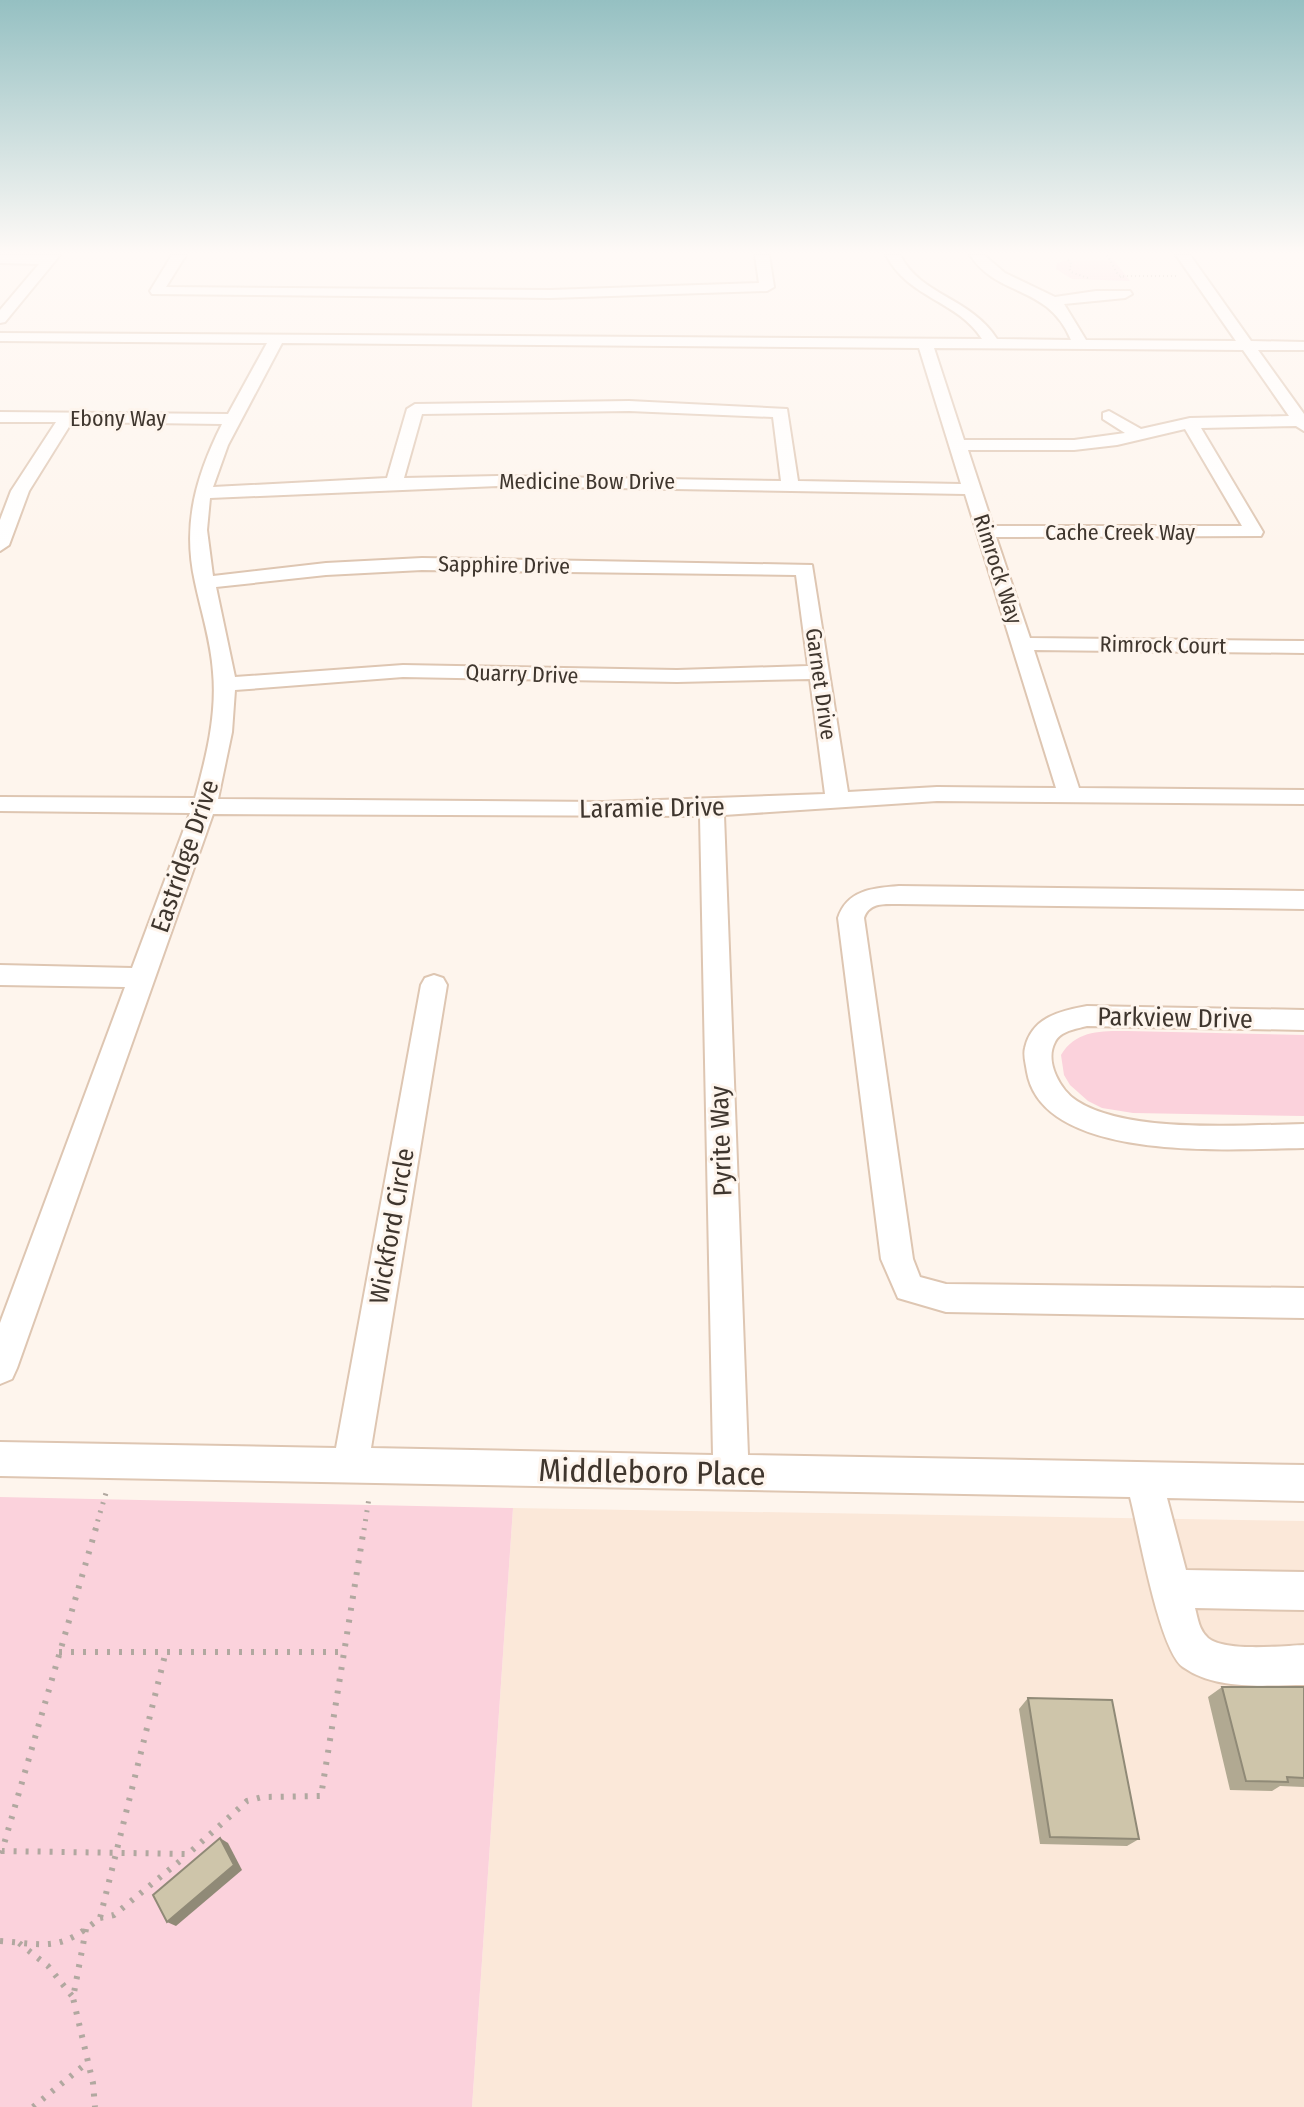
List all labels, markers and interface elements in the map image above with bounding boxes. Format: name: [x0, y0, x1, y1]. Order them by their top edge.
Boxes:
street label: Ebony Way: [70, 405, 166, 432]
street label: Medicine Bow Drive: [499, 468, 675, 495]
street label: Rimrock Way: [968, 511, 1029, 628]
street label: Cache Creek Way: [1045, 519, 1195, 546]
street label: Sapphire Drive: [438, 550, 570, 580]
street label: Garnet Drive: [800, 626, 842, 742]
street label: Rimrock Court: [1099, 630, 1227, 660]
street label: Quarry Drive: [465, 659, 579, 689]
street label: Eastridge Drive: [144, 776, 226, 936]
street label: Laramie Drive: [579, 791, 725, 825]
street label: Parkview Drive: [1097, 1001, 1253, 1035]
street label: Pyrite Way: [704, 1085, 738, 1197]
street label: Wickford Circle: [363, 1146, 421, 1306]
street label: Middleboro Place: [538, 1451, 766, 1493]

